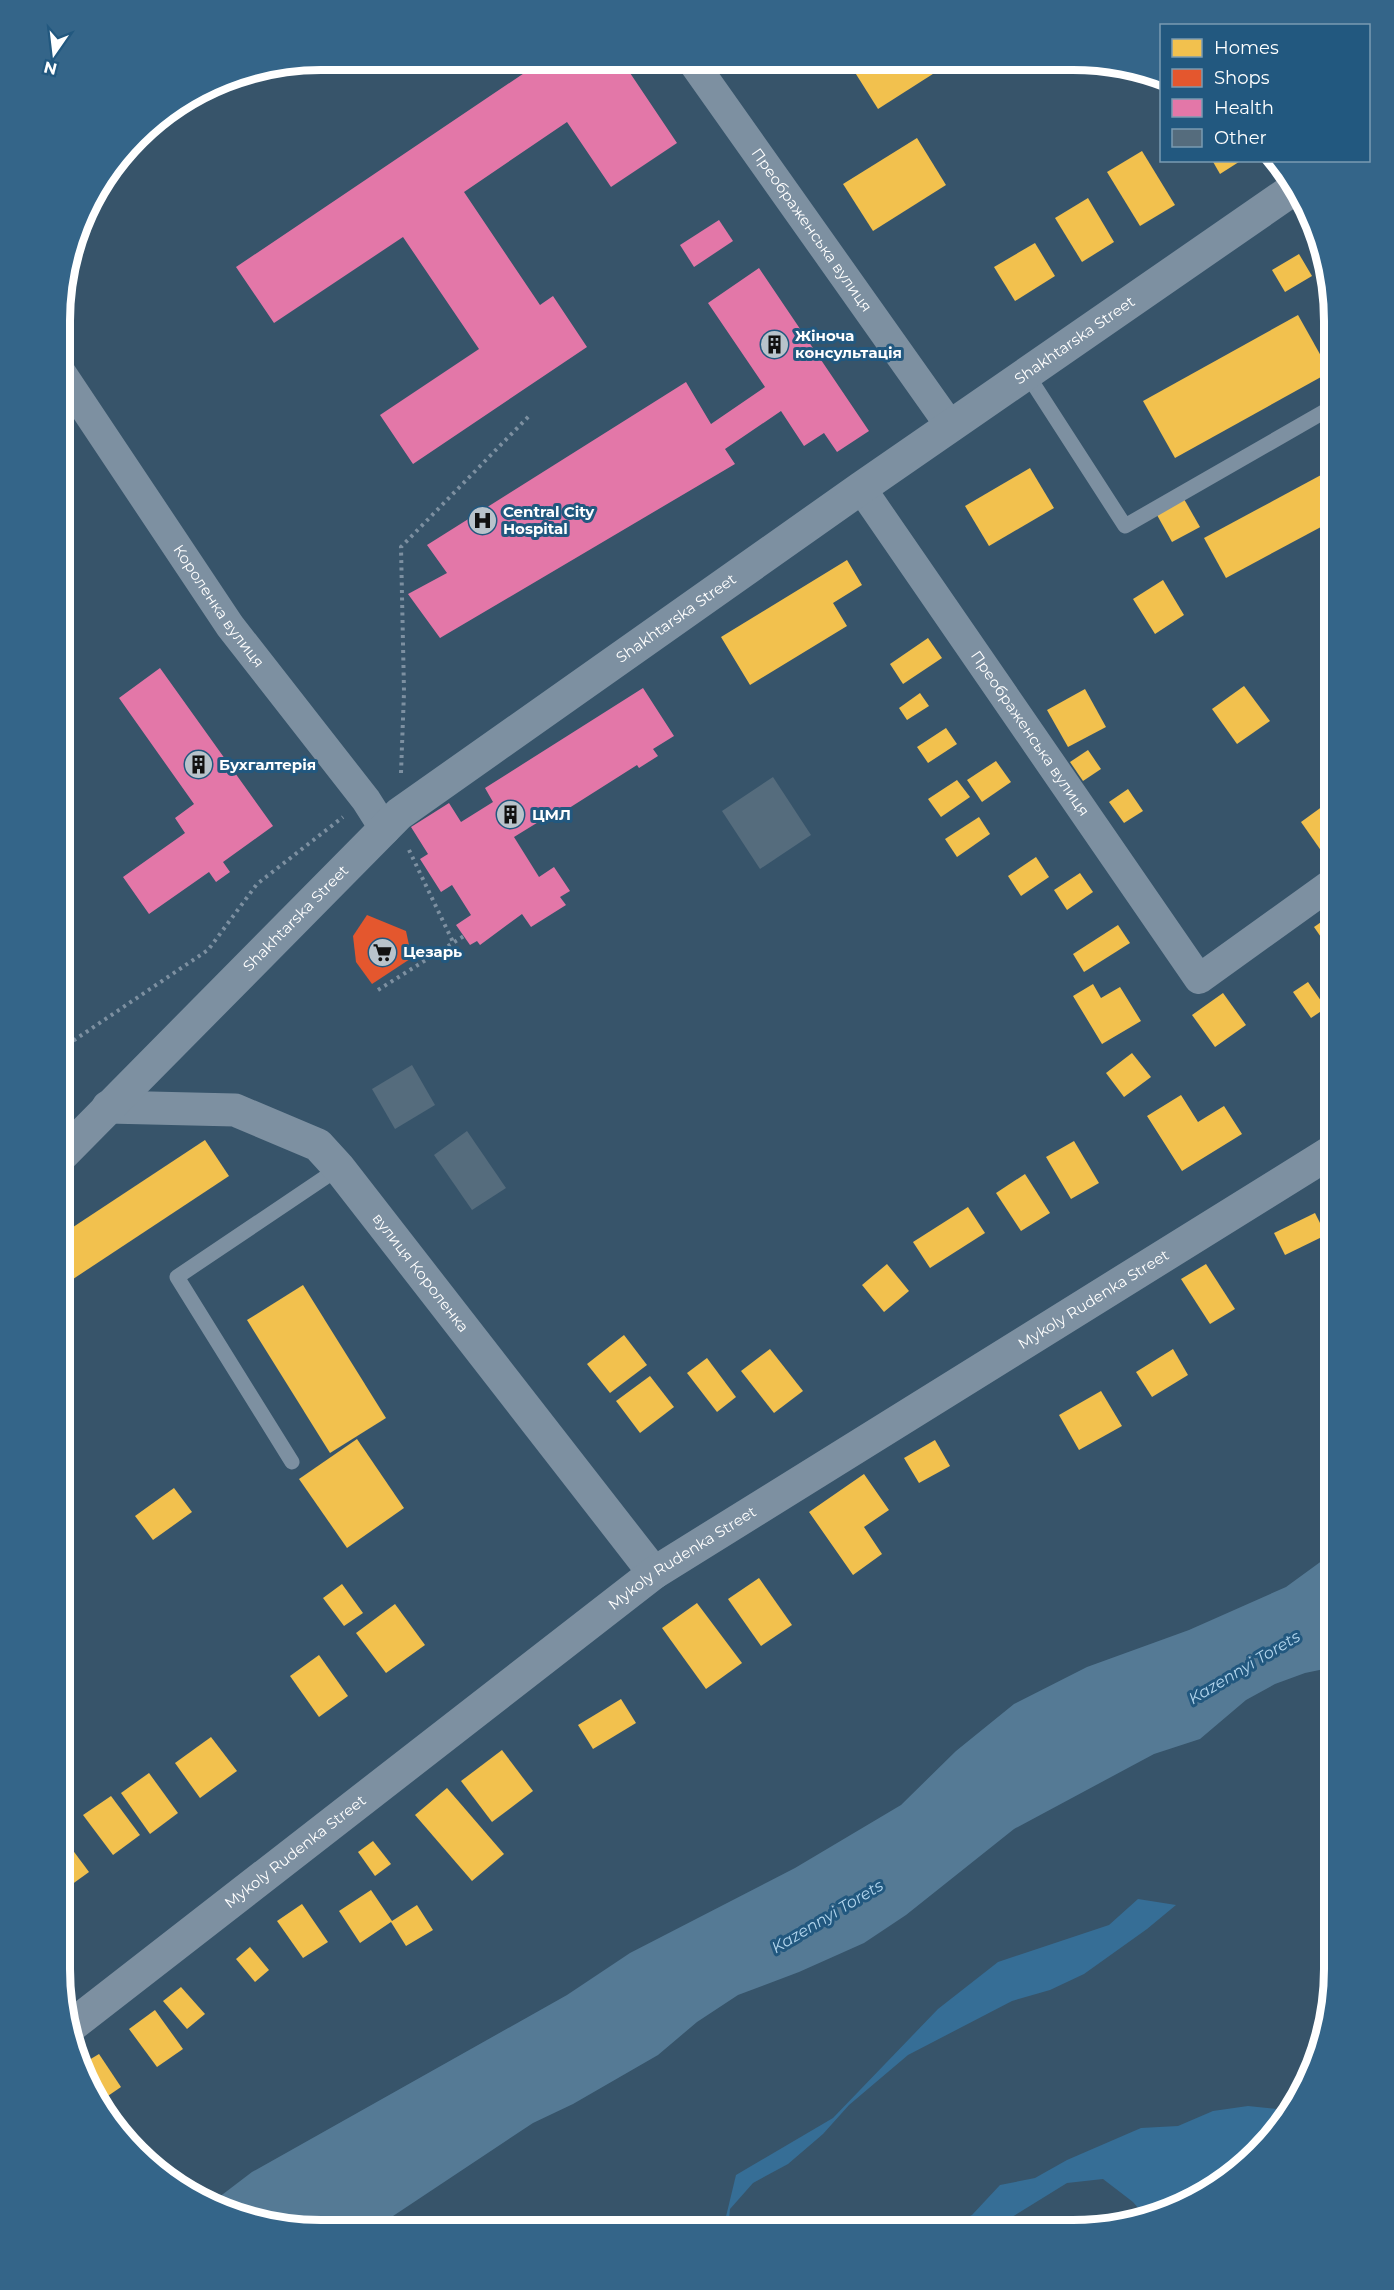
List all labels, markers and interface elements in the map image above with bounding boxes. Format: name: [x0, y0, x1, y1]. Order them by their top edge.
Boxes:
north arrow: [24, 24, 84, 84]
legend: [1160, 24, 1370, 162]
text: Homes: [1214, 37, 1279, 59]
text: N: [42, 57, 59, 79]
text: Shops: [1214, 67, 1270, 89]
text: Health: [1214, 97, 1274, 119]
text: Other: [1214, 127, 1267, 149]
street label: Преображенська вулиця: [747, 144, 876, 315]
street label: Shakhtarska Street: [1010, 292, 1138, 388]
place label: Жіноча консультація: [795, 326, 902, 362]
building icon: Жіноча консультація: [758, 329, 790, 361]
place label: Central City Hospital: [503, 502, 595, 538]
hospital icon: Central City Hospital: [466, 505, 498, 537]
street label: Короленка вулиця: [169, 541, 269, 671]
street label: Shakhtarska Street: [612, 569, 739, 667]
street label: Преображенська вулиця: [967, 647, 1094, 819]
building icon: Бухгалтерія: [182, 749, 214, 781]
place label: Бухгалтерія: [219, 755, 316, 774]
building icon: ЦМЛ: [495, 799, 527, 831]
place label: ЦМЛ: [532, 805, 571, 824]
street label: Shakhtarska Street: [239, 861, 352, 975]
supermarket icon: Цезарь: [366, 936, 398, 968]
place label: Цезарь: [403, 942, 462, 961]
street label: вулиця Короленка: [369, 1209, 473, 1336]
street label: Mykoly Rudenka Street: [1014, 1245, 1172, 1353]
street label: Mykoly Rudenka Street: [604, 1502, 760, 1614]
water label: Kazennyi Torets: [1185, 1627, 1304, 1708]
street label: Mykoly Rudenka Street: [220, 1790, 369, 1912]
water label: Kazennyi Torets: [768, 1876, 887, 1957]

